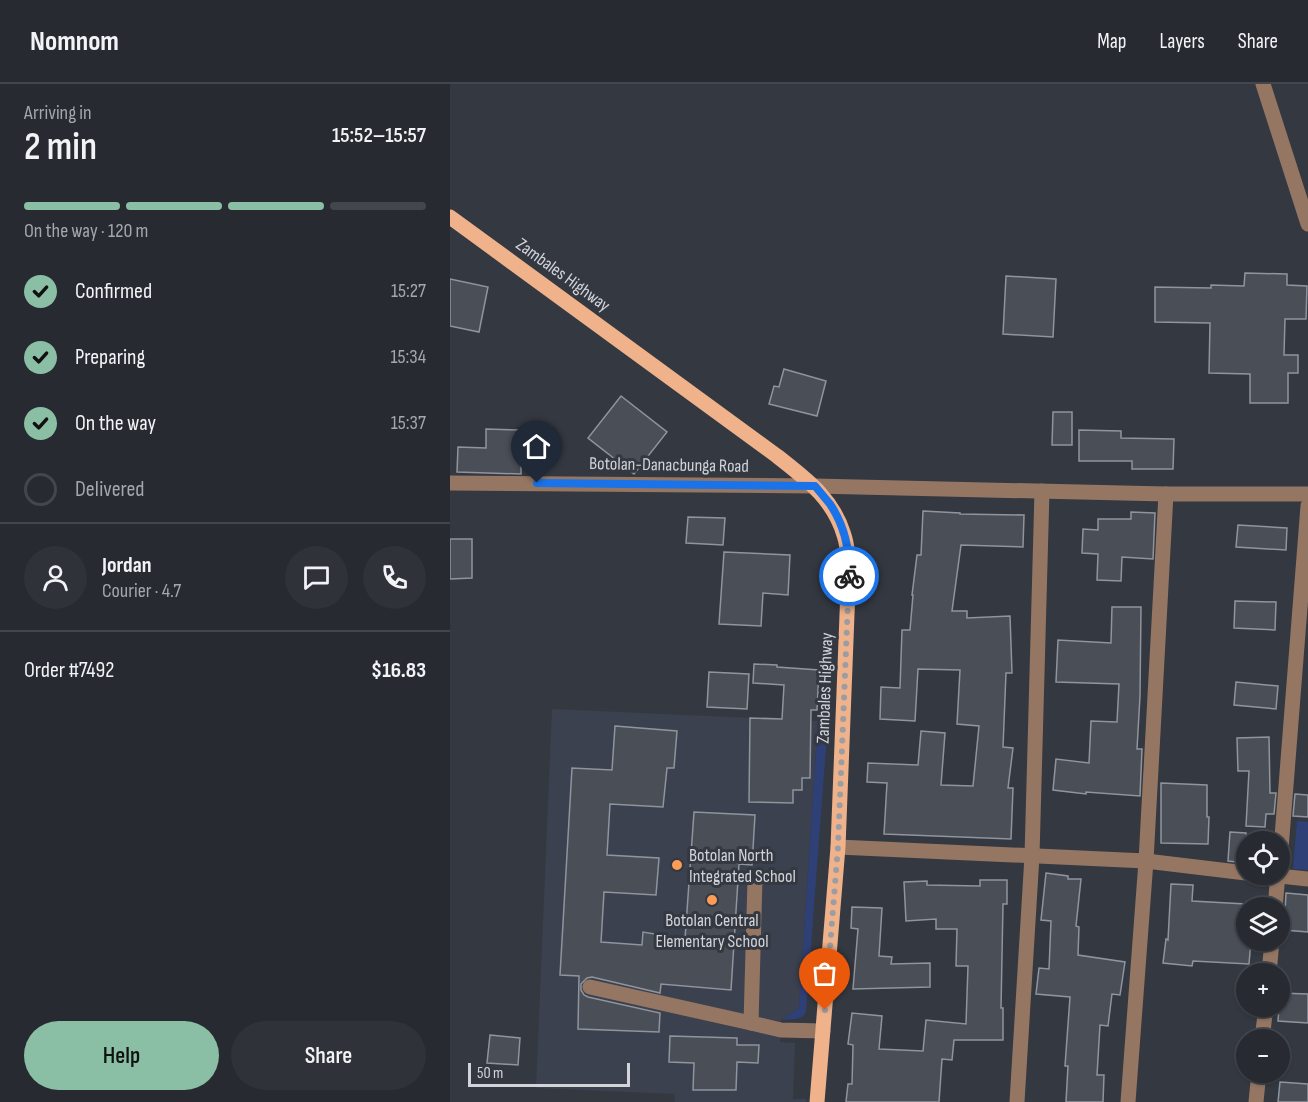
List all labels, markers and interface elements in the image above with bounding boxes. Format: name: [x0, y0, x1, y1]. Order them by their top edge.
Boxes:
text: Nomnom: [30, 25, 119, 58]
text: Map: [1097, 29, 1126, 54]
text: Layers: [1159, 29, 1205, 54]
text: Share: [1238, 29, 1278, 54]
text: Arriving in: [24, 101, 92, 125]
text: 15:52–15:57: [332, 122, 426, 149]
text: 2 min: [24, 124, 97, 171]
text: On the way · 120 m: [24, 219, 148, 243]
street label: Zambales Highway: [512, 234, 614, 316]
icon: check: [24, 275, 57, 308]
text: Confirmed: [75, 278, 152, 305]
text: 15:27: [391, 279, 426, 303]
icon: check: [24, 341, 57, 374]
text: Preparing: [75, 344, 145, 371]
text: 15:34: [390, 345, 426, 369]
icon: check: [24, 407, 57, 440]
text: On the way: [75, 410, 156, 437]
text: 15:37: [391, 411, 426, 435]
pin: [511, 421, 562, 483]
icon: home: [520, 430, 553, 463]
street label: Botolan-Danacbunga Road: [589, 453, 749, 477]
text: Delivered: [75, 476, 144, 503]
button: person: [24, 546, 87, 609]
button: chat: [285, 546, 348, 609]
button: phone: [363, 546, 426, 609]
courier: [819, 546, 879, 606]
text: Jordan: [102, 552, 151, 579]
icon: bike: [833, 560, 866, 593]
text: Courier · 4.7: [102, 579, 181, 603]
street label: Zambales Highway: [813, 632, 837, 744]
text: Order #7492: [24, 657, 114, 684]
text: $16.83: [371, 657, 426, 684]
map controls: [1236, 831, 1290, 1083]
button: locate: [1236, 831, 1290, 885]
place label: Botolan North Integrated School: [689, 845, 796, 887]
marker: Botolan North Integrated School: [670, 858, 684, 872]
marker: Botolan Central Elementary School: [705, 893, 719, 907]
button: layers: [1236, 897, 1290, 951]
place label: Botolan Central Elementary School: [656, 910, 768, 952]
pin: [799, 948, 850, 1010]
icon: bag: [808, 957, 841, 990]
button: +: [1236, 963, 1290, 1017]
button: Help: [24, 1021, 219, 1090]
button: Share: [231, 1021, 426, 1090]
button: −: [1236, 1029, 1290, 1083]
scale bar: [468, 1060, 630, 1088]
text: 50 m: [477, 1064, 503, 1083]

